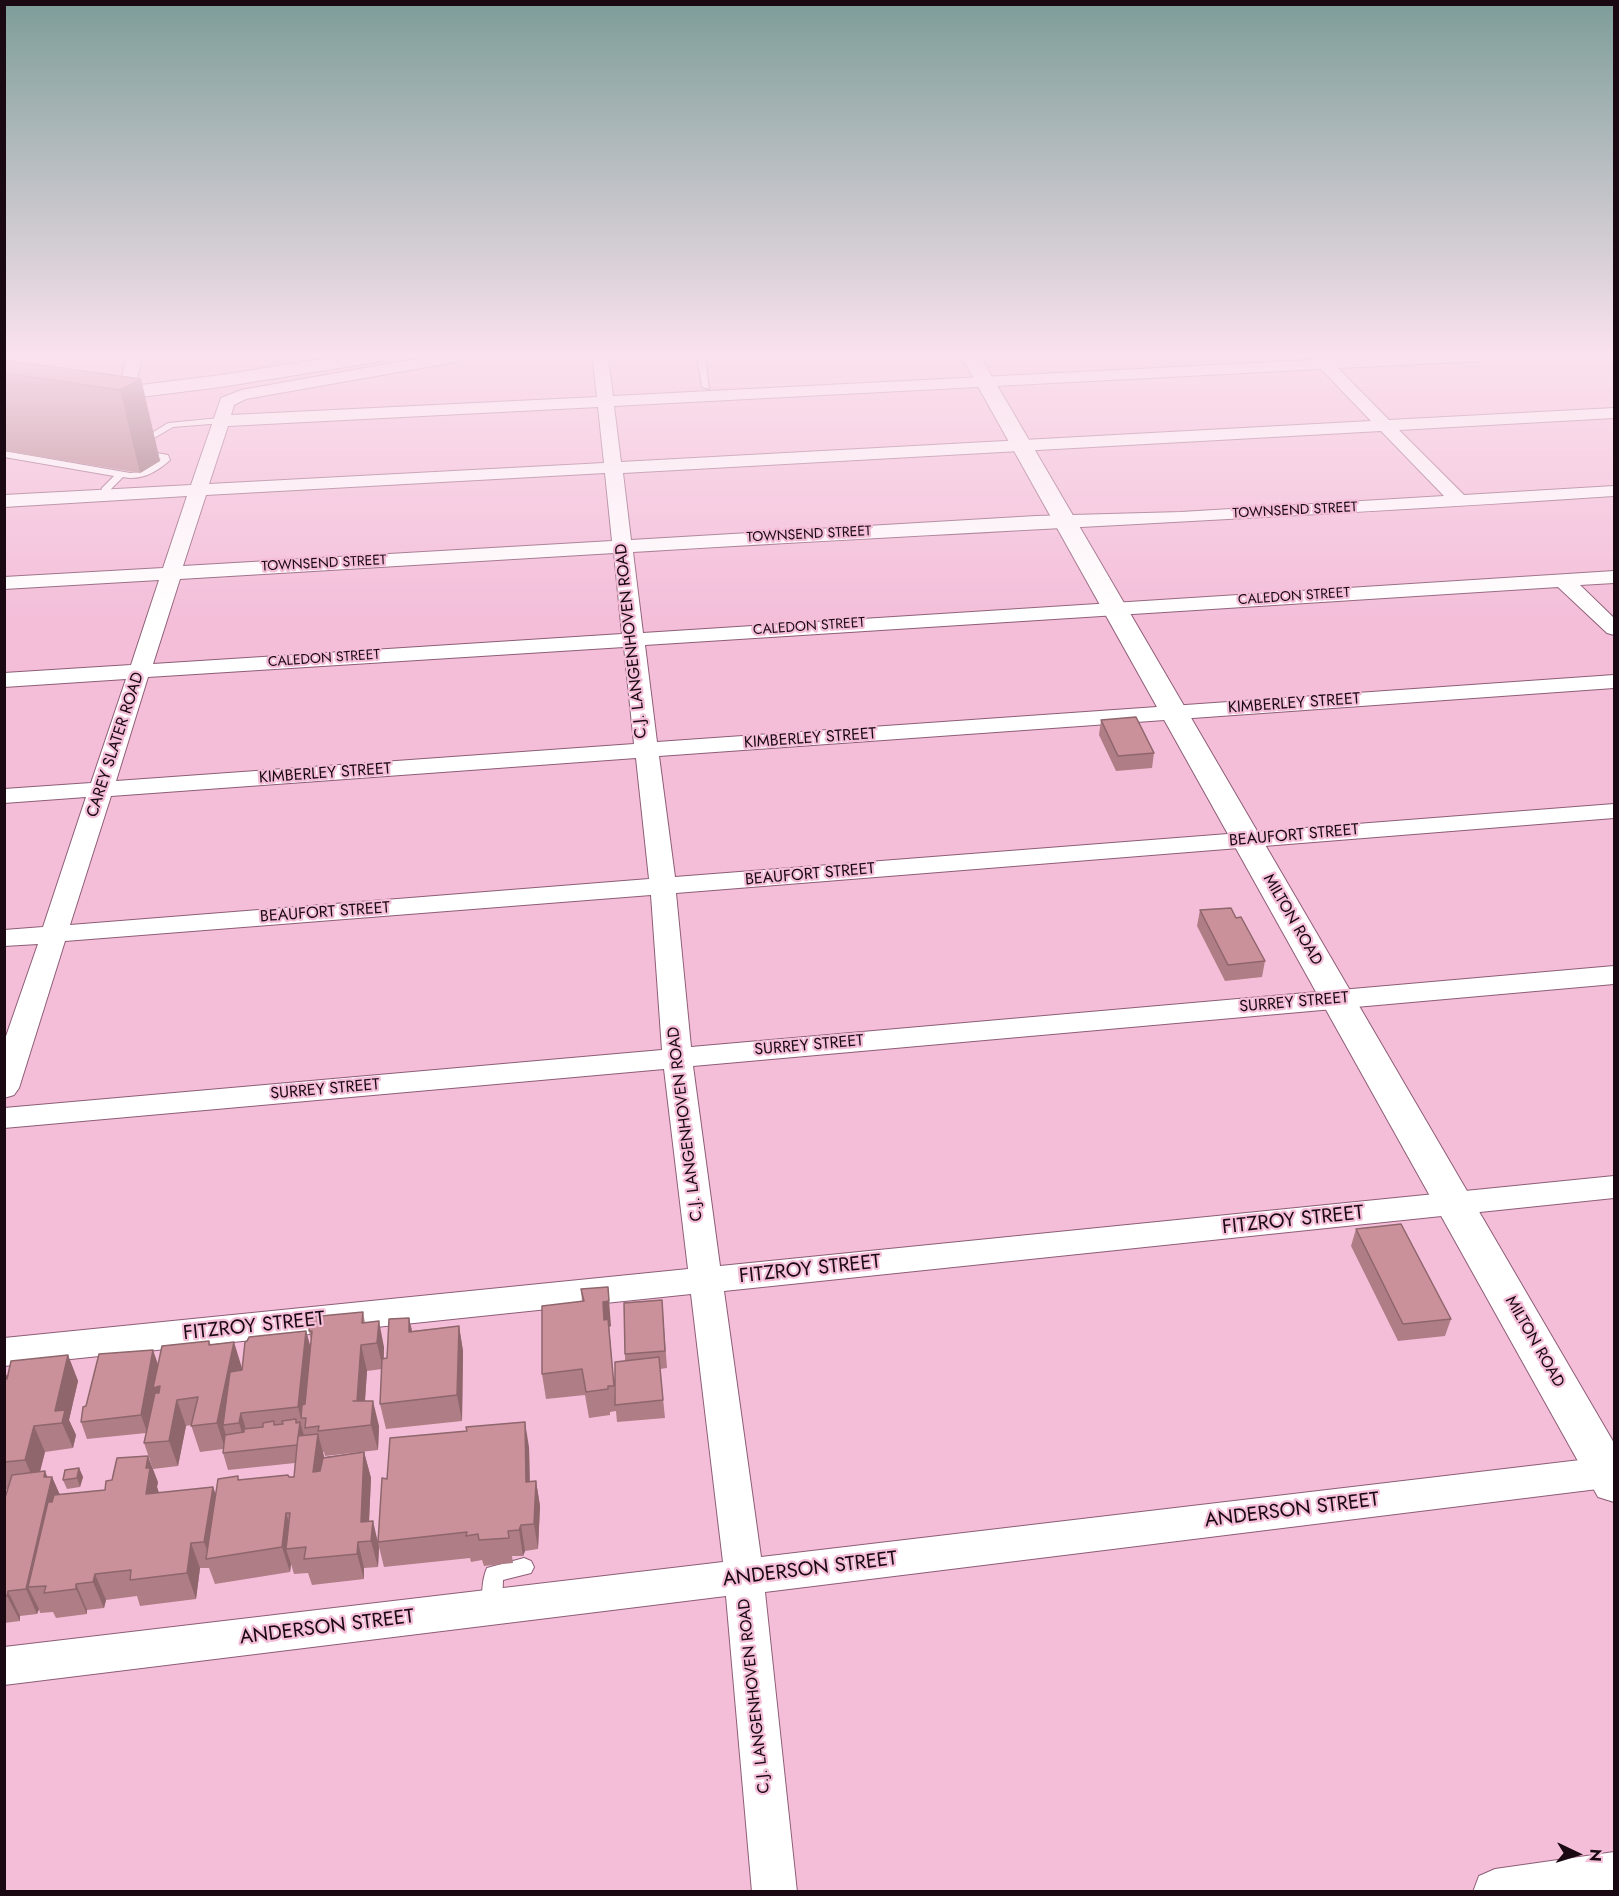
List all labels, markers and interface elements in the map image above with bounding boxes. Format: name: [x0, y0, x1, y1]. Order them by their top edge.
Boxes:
street label: TOWNSEND STREET: [1232, 499, 1358, 523]
street label: TOWNSEND STREET: [746, 523, 872, 547]
street label: C.J. LANGENHOVEN ROAD: [612, 543, 652, 739]
street label: TOWNSEND STREET: [261, 552, 387, 576]
street label: CALEDON STREET: [1237, 585, 1351, 609]
street label: CALEDON STREET: [752, 615, 866, 639]
street label: CALEDON STREET: [267, 647, 381, 671]
street label: CAREY SLATER ROAD: [83, 670, 149, 820]
street label: KIMBERLEY STREET: [1227, 690, 1361, 718]
street label: KIMBERLEY STREET: [743, 725, 877, 753]
street label: KIMBERLEY STREET: [258, 760, 392, 788]
street label: BEAUFORT STREET: [1228, 821, 1360, 851]
street label: BEAUFORT STREET: [744, 860, 876, 890]
street label: MILTON ROAD: [1258, 871, 1326, 969]
street label: BEAUFORT STREET: [259, 899, 391, 927]
street label: SURREY STREET: [1239, 989, 1349, 1017]
street label: C.J. LANGENHOVEN ROAD: [665, 1026, 707, 1222]
street label: SURREY STREET: [754, 1032, 864, 1060]
street label: SURREY STREET: [270, 1076, 380, 1104]
street label: FITZROY STREET: [1221, 1202, 1365, 1240]
street label: FITZROY STREET: [738, 1251, 882, 1289]
street label: MILTON ROAD: [1500, 1293, 1568, 1391]
street label: FITZROY STREET: [182, 1308, 326, 1346]
street label: ANDERSON STREET: [1203, 1488, 1381, 1534]
street label: ANDERSON STREET: [721, 1547, 899, 1593]
street label: C.J. LANGENHOVEN ROAD: [735, 1598, 775, 1794]
street label: ANDERSON STREET: [238, 1605, 416, 1651]
north arrow: [1547, 1824, 1607, 1884]
text: N: [1584, 1848, 1607, 1862]

